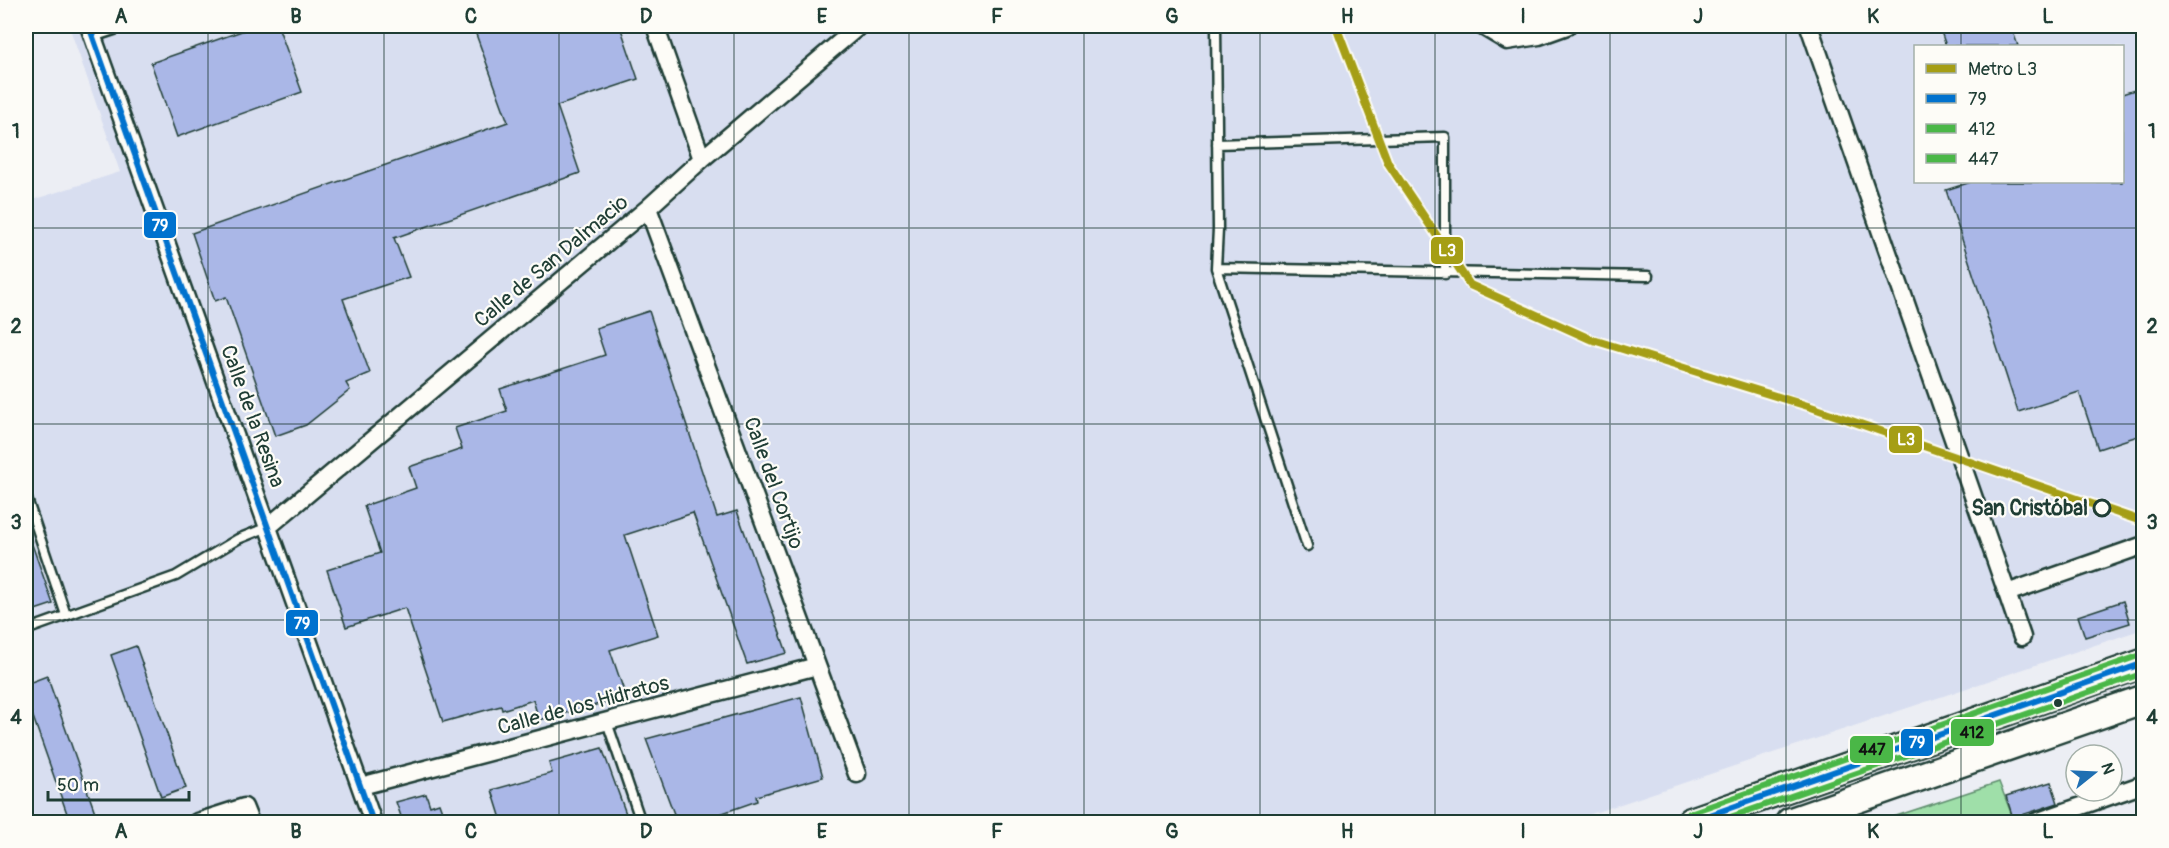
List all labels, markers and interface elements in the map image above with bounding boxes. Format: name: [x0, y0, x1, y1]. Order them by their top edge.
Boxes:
text: A: [115, 4, 128, 29]
text: B: [290, 4, 302, 29]
text: C: [465, 4, 477, 29]
text: D: [640, 4, 653, 29]
text: E: [817, 4, 828, 29]
text: F: [991, 4, 1003, 29]
text: G: [1165, 4, 1179, 29]
text: H: [1341, 4, 1354, 29]
text: I: [1520, 4, 1526, 29]
text: J: [1693, 4, 1703, 29]
text: K: [1867, 4, 1879, 29]
text: L: [2042, 4, 2054, 29]
legend: [1914, 45, 2124, 183]
text: Metro L3: [1968, 58, 2037, 81]
text: 79: [1968, 88, 1987, 111]
text: 412: [1968, 118, 1996, 141]
text: 1: [12, 119, 20, 144]
text: 1: [2148, 119, 2156, 144]
text: 447: [1968, 148, 1999, 171]
street label: Calle de San Dalmacio: [469, 189, 634, 334]
line badge: 79: [143, 211, 177, 239]
text: 79: [152, 216, 168, 236]
line badge: L3: [1430, 236, 1464, 265]
text: L3: [1438, 241, 1456, 261]
text: 2: [10, 314, 22, 339]
text: 2: [2146, 314, 2158, 339]
street label: Calle de la Resina: [214, 341, 291, 491]
street label: Calle del Cortijo: [737, 413, 810, 553]
line badge: L3: [1888, 425, 1923, 454]
text: L3: [1897, 430, 1915, 450]
place label: San Cristóbal: [1972, 495, 2088, 522]
marker: San Cristóbal: [2093, 499, 2111, 517]
text: 3: [10, 510, 22, 535]
text: 3: [2146, 510, 2158, 535]
line badge: 79: [285, 609, 319, 637]
text: 79: [294, 614, 310, 634]
street label: Calle de los Hidratos: [494, 669, 672, 741]
unlabelled marker: [2052, 697, 2064, 709]
text: 4: [10, 705, 22, 730]
text: 4: [2146, 705, 2158, 730]
line badge: 412: [1950, 718, 1995, 747]
text: 412: [1960, 723, 1984, 743]
line badge: 79: [1900, 728, 1934, 757]
text: 79: [1909, 733, 1925, 753]
line badge: 447: [1849, 735, 1894, 764]
text: 447: [1858, 740, 1886, 760]
north arrow: [2064, 743, 2124, 803]
text: N: [2096, 760, 2119, 777]
scale bar: [48, 764, 189, 802]
text: 50 m: [57, 774, 99, 797]
text: A: [115, 819, 128, 844]
text: B: [290, 819, 302, 844]
text: C: [465, 819, 477, 844]
text: D: [640, 819, 653, 844]
text: E: [817, 819, 828, 844]
text: F: [991, 819, 1003, 844]
text: G: [1165, 819, 1179, 844]
text: H: [1341, 819, 1354, 844]
text: I: [1520, 819, 1526, 844]
text: J: [1693, 819, 1703, 844]
text: K: [1867, 819, 1879, 844]
text: L: [2042, 819, 2054, 844]

